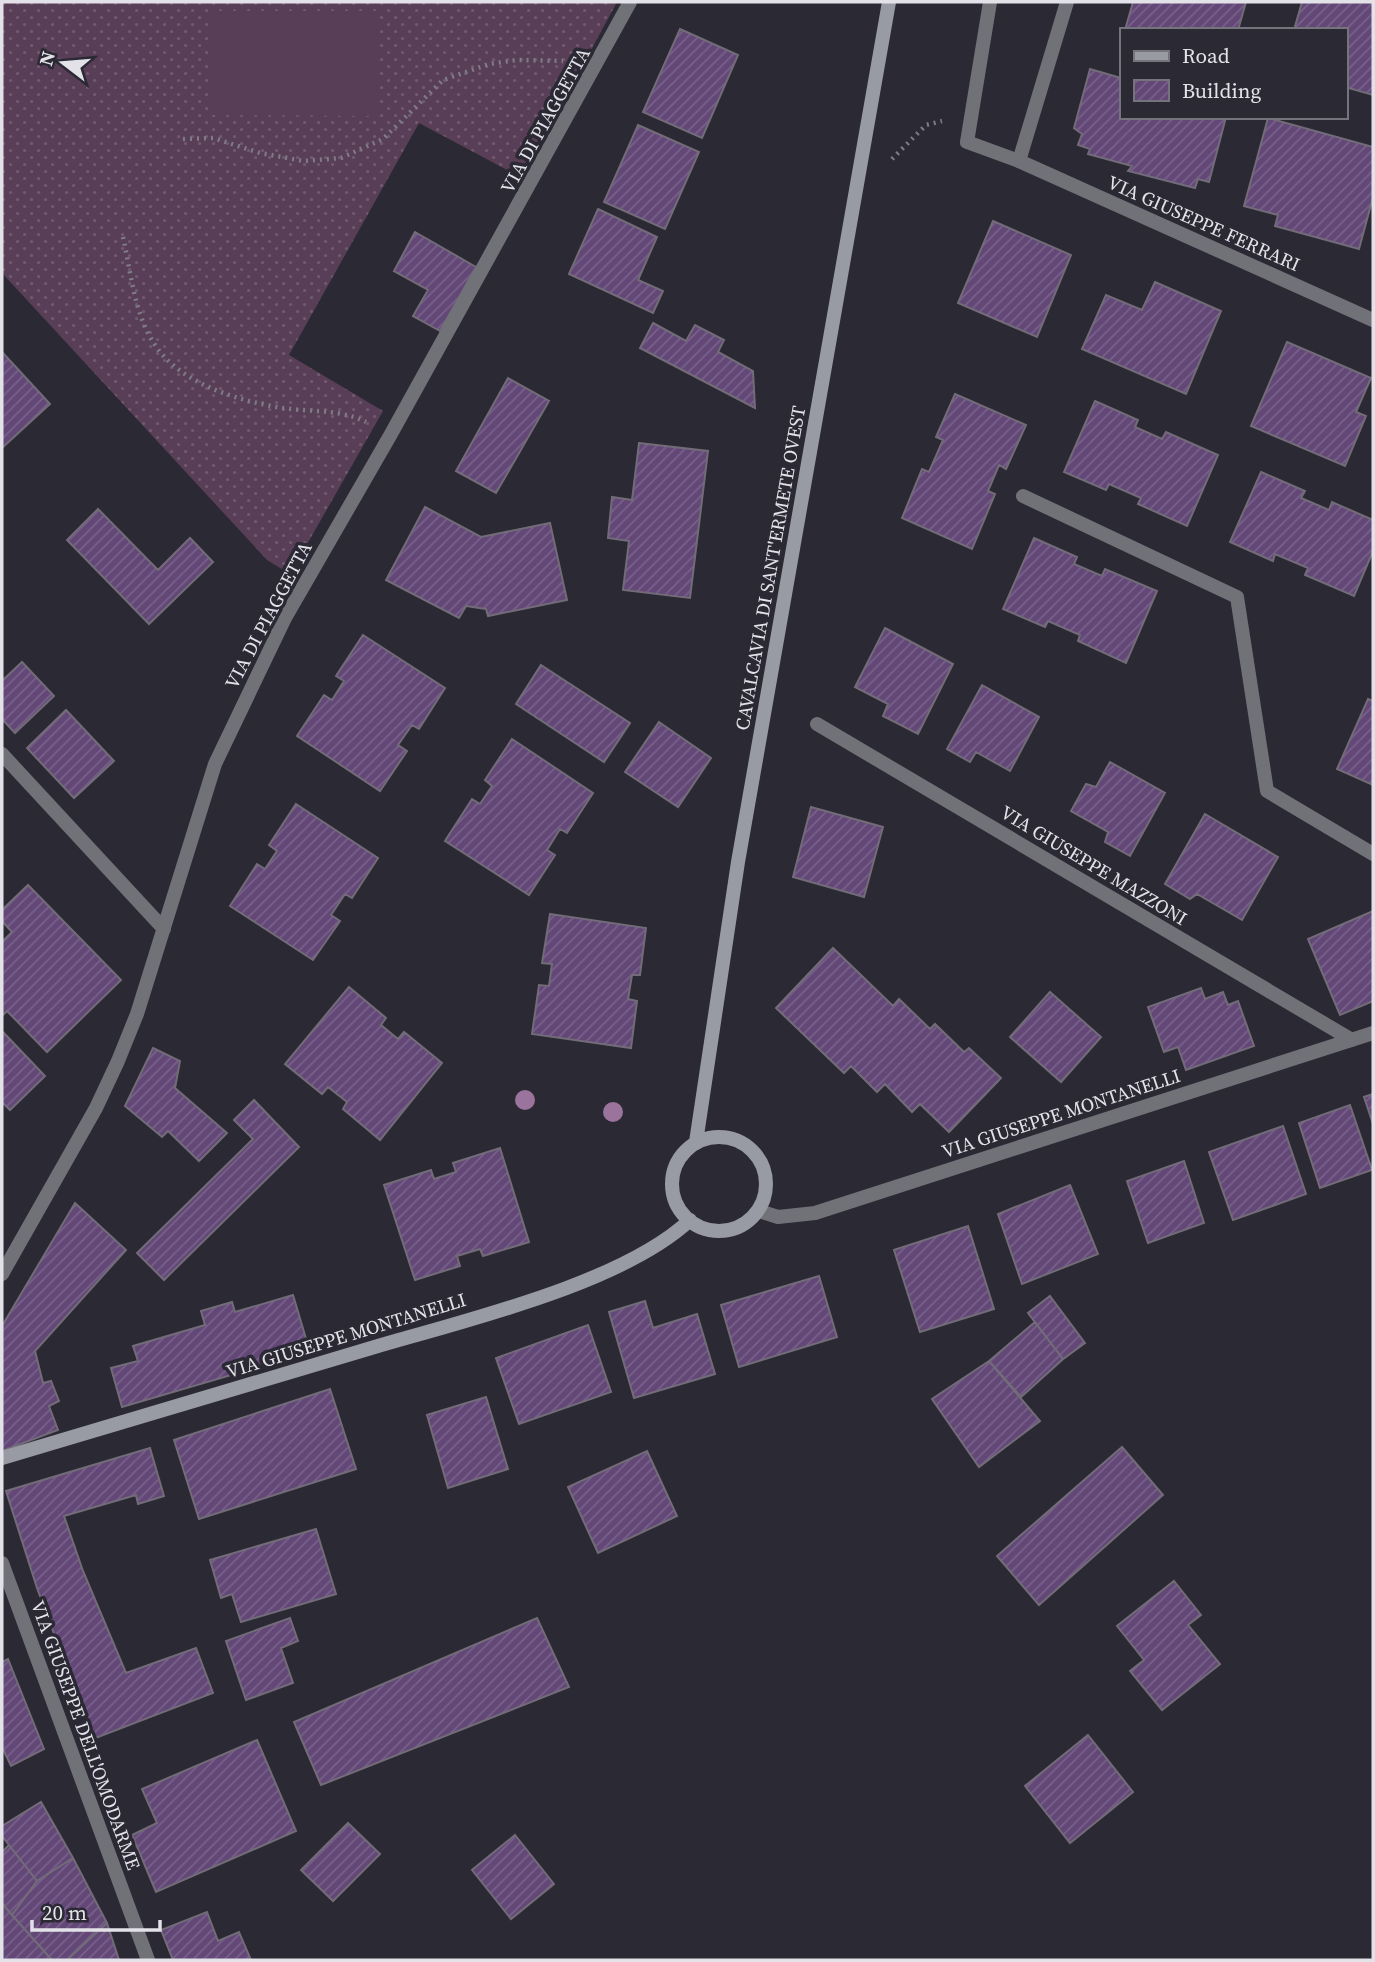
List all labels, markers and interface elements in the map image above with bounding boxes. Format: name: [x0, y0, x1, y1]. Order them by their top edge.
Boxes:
north arrow: [28, 28, 98, 98]
legend: [1120, 28, 1347, 119]
text: Road: [1182, 41, 1230, 70]
street label: VIA DI PIAGGETTA: [494, 42, 596, 198]
text: N: [32, 48, 61, 69]
text: Building: [1182, 76, 1261, 105]
street label: VIA GIUSEPPE FERRARI: [1104, 169, 1304, 277]
street label: CAVALCAVIA DI SANT'ERMETE OVEST: [729, 403, 811, 732]
street label: VIA DI PIAGGETTA: [218, 537, 318, 693]
street label: VIA GIUSEPPE MAZZONI: [996, 799, 1192, 931]
street label: VIA GIUSEPPE MONTANELLI: [938, 1062, 1184, 1164]
street label: VIA GIUSEPPE MONTANELLI: [223, 1286, 469, 1384]
street label: VIA GIUSEPPE DELL'OMODARME: [25, 1597, 147, 1873]
scale bar: [32, 1888, 159, 1932]
text: 20 m: [42, 1898, 87, 1927]

